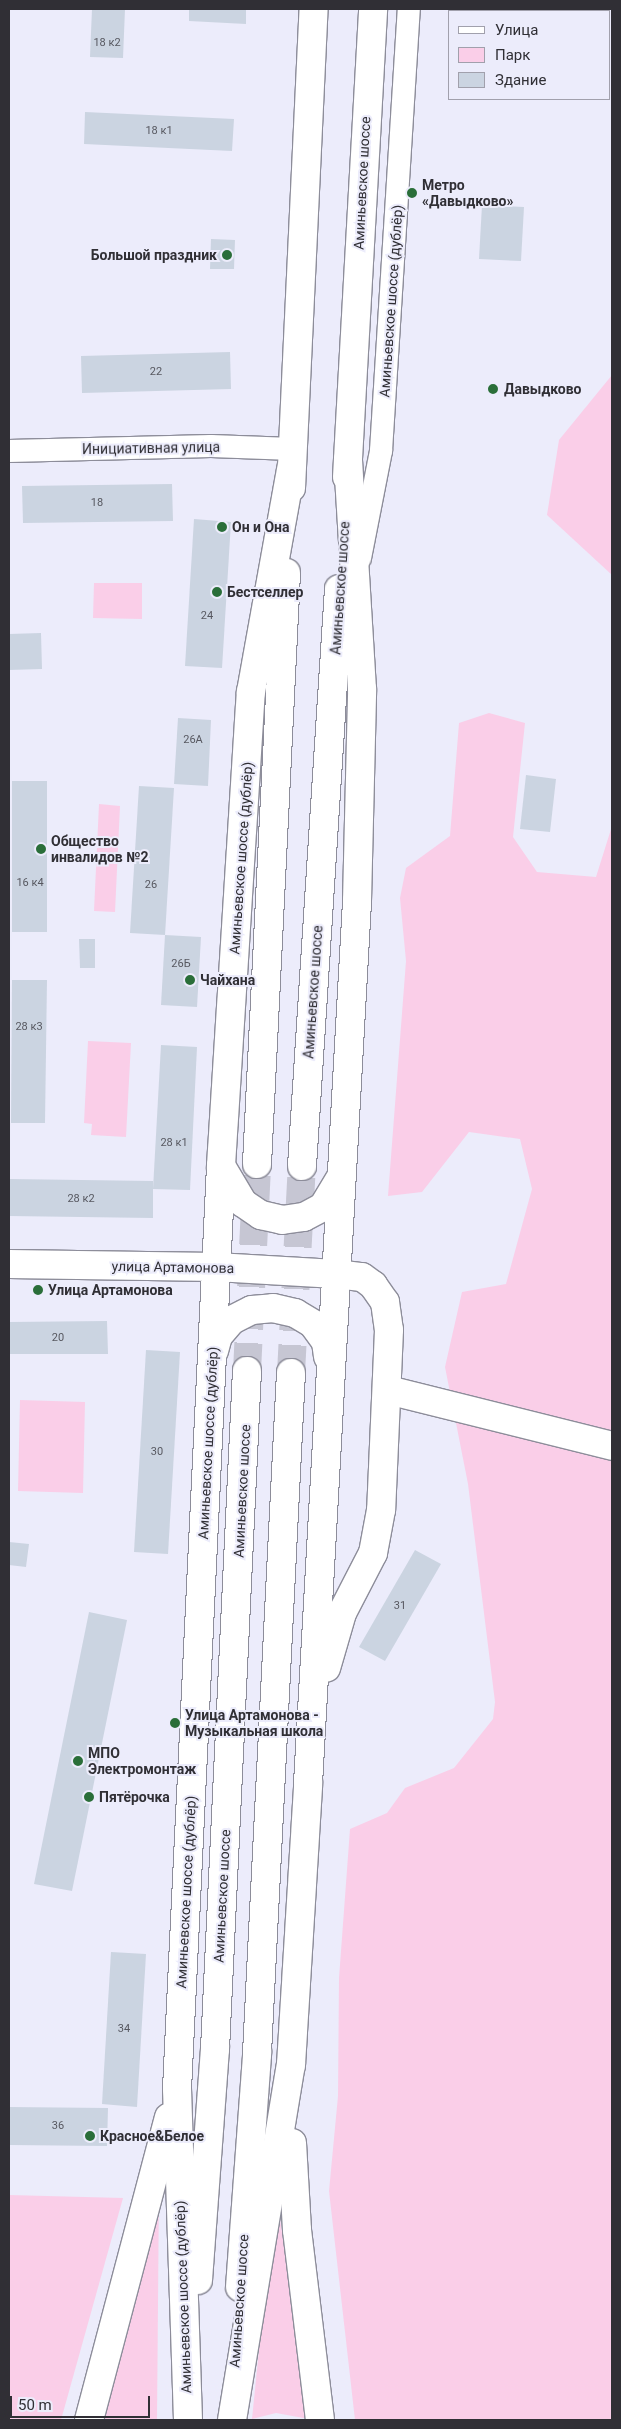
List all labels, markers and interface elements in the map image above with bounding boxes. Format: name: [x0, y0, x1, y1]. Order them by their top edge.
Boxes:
legend: [448, 10, 611, 100]
text: Улица: [495, 21, 538, 39]
house number: 18 к2: [93, 36, 121, 50]
text: Парк: [495, 46, 530, 64]
text: Здание: [495, 71, 546, 89]
street label: Аминьевское шоссе: [350, 116, 374, 250]
house number: 18 к1: [145, 124, 173, 138]
place label: Метро «Давыдково»: [422, 177, 513, 210]
marker: Метро «Давыдково»: [406, 187, 418, 199]
street label: Аминьевское шоссе (дублёр): [376, 204, 406, 398]
place label: Большой праздник: [91, 247, 217, 263]
marker: Большой праздник: [221, 249, 233, 261]
house number: 22: [150, 365, 162, 379]
place label: Давыдково: [504, 381, 581, 397]
marker: Давыдково: [486, 382, 500, 396]
street label: Инициативная улица: [82, 438, 220, 458]
house number: 18: [91, 496, 103, 510]
place label: Он и Она: [232, 519, 290, 535]
marker: Он и Она: [216, 521, 228, 533]
street label: Аминьевское шоссе: [327, 521, 353, 655]
place label: Бестселлер: [227, 584, 303, 600]
marker: Бестселлер: [211, 586, 223, 598]
house number: 24: [201, 609, 213, 623]
house number: 26А: [183, 733, 203, 747]
street label: Аминьевское шоссе (дублёр): [226, 761, 256, 955]
place label: Общество инвалидов №2: [51, 833, 148, 866]
marker: Общество инвалидов №2: [35, 843, 47, 855]
house number: 16 к4: [16, 876, 44, 890]
house number: 26: [145, 878, 157, 892]
street label: Аминьевское шоссе: [300, 925, 326, 1059]
house number: 26Б: [171, 957, 191, 971]
place label: Чайхана: [200, 972, 255, 988]
marker: Чайхана: [184, 974, 196, 986]
house number: 28 к3: [15, 1020, 43, 1034]
house number: 28 к1: [160, 1136, 188, 1150]
house number: 28 к2: [67, 1192, 95, 1206]
street label: улица Артамонова: [112, 1258, 234, 1276]
place label: Улица Артамонова: [48, 1282, 173, 1298]
marker: Улица Артамонова: [32, 1284, 44, 1296]
house number: 20: [52, 1331, 64, 1345]
street label: Аминьевское шоссе (дублёр): [195, 1346, 221, 1540]
street label: Аминьевское шоссе: [230, 1424, 254, 1558]
house number: 30: [151, 1445, 163, 1459]
house number: 31: [394, 1599, 406, 1613]
place label: Улица Артамонова - Музыкальная школа: [185, 1707, 323, 1740]
marker: Улица Артамонова - Музыкальная школа: [169, 1717, 181, 1729]
place label: МПО Электромонтаж: [88, 1745, 196, 1778]
marker: МПО Электромонтаж: [72, 1755, 84, 1767]
place label: Пятёрочка: [99, 1789, 170, 1805]
marker: Пятёрочка: [83, 1791, 95, 1803]
street label: Аминьевское шоссе (дублёр): [173, 1795, 199, 1989]
street label: Аминьевское шоссе: [210, 1829, 234, 1963]
house number: 34: [118, 2022, 130, 2036]
house number: 36: [52, 2119, 64, 2133]
place label: Красное&Белое: [100, 2128, 204, 2144]
marker: Красное&Белое: [84, 2130, 96, 2142]
street label: Аминьевское шоссе (дублёр): [171, 2200, 195, 2394]
street label: Аминьевское шоссе: [226, 2234, 252, 2368]
scale bar: [12, 2386, 152, 2418]
text: 50 m: [18, 2396, 52, 2414]

